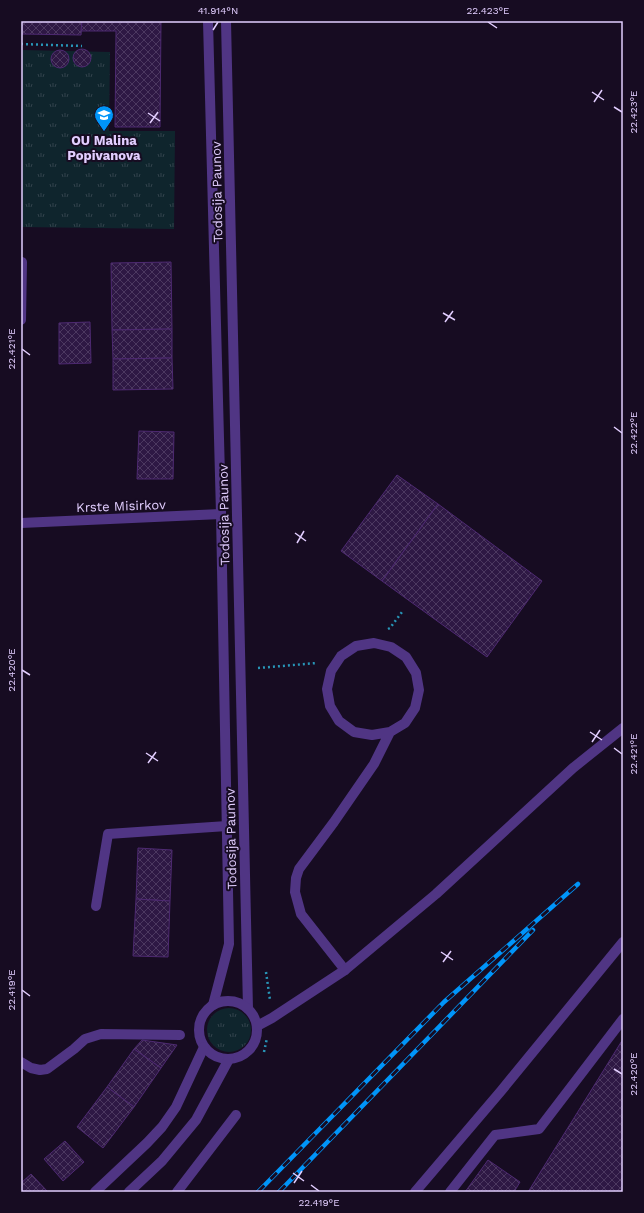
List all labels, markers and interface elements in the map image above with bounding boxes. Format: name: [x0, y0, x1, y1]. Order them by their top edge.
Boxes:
text: 41.914°N: [198, 5, 238, 16]
text: 22.423°E: [467, 5, 509, 16]
text: 22.423°E: [628, 91, 639, 133]
school or university icon: OU Malina Popivanova: [93, 104, 115, 132]
place label: OU Malina Popivanova: [67, 133, 141, 163]
street label: Todosija Paunov: [209, 141, 225, 243]
text: 22.421°E: [6, 328, 17, 370]
text: 22.422°E: [628, 412, 639, 454]
street label: Todosija Paunov: [216, 464, 232, 566]
street label: Krste Misirkov: [76, 497, 166, 515]
text: 22.420°E: [6, 648, 17, 692]
text: 22.421°E: [628, 733, 639, 775]
street label: Todosija Paunov: [223, 788, 239, 890]
text: 22.419°E: [6, 969, 17, 1011]
text: 22.420°E: [628, 1052, 639, 1096]
text: 22.419°E: [298, 1197, 340, 1208]

